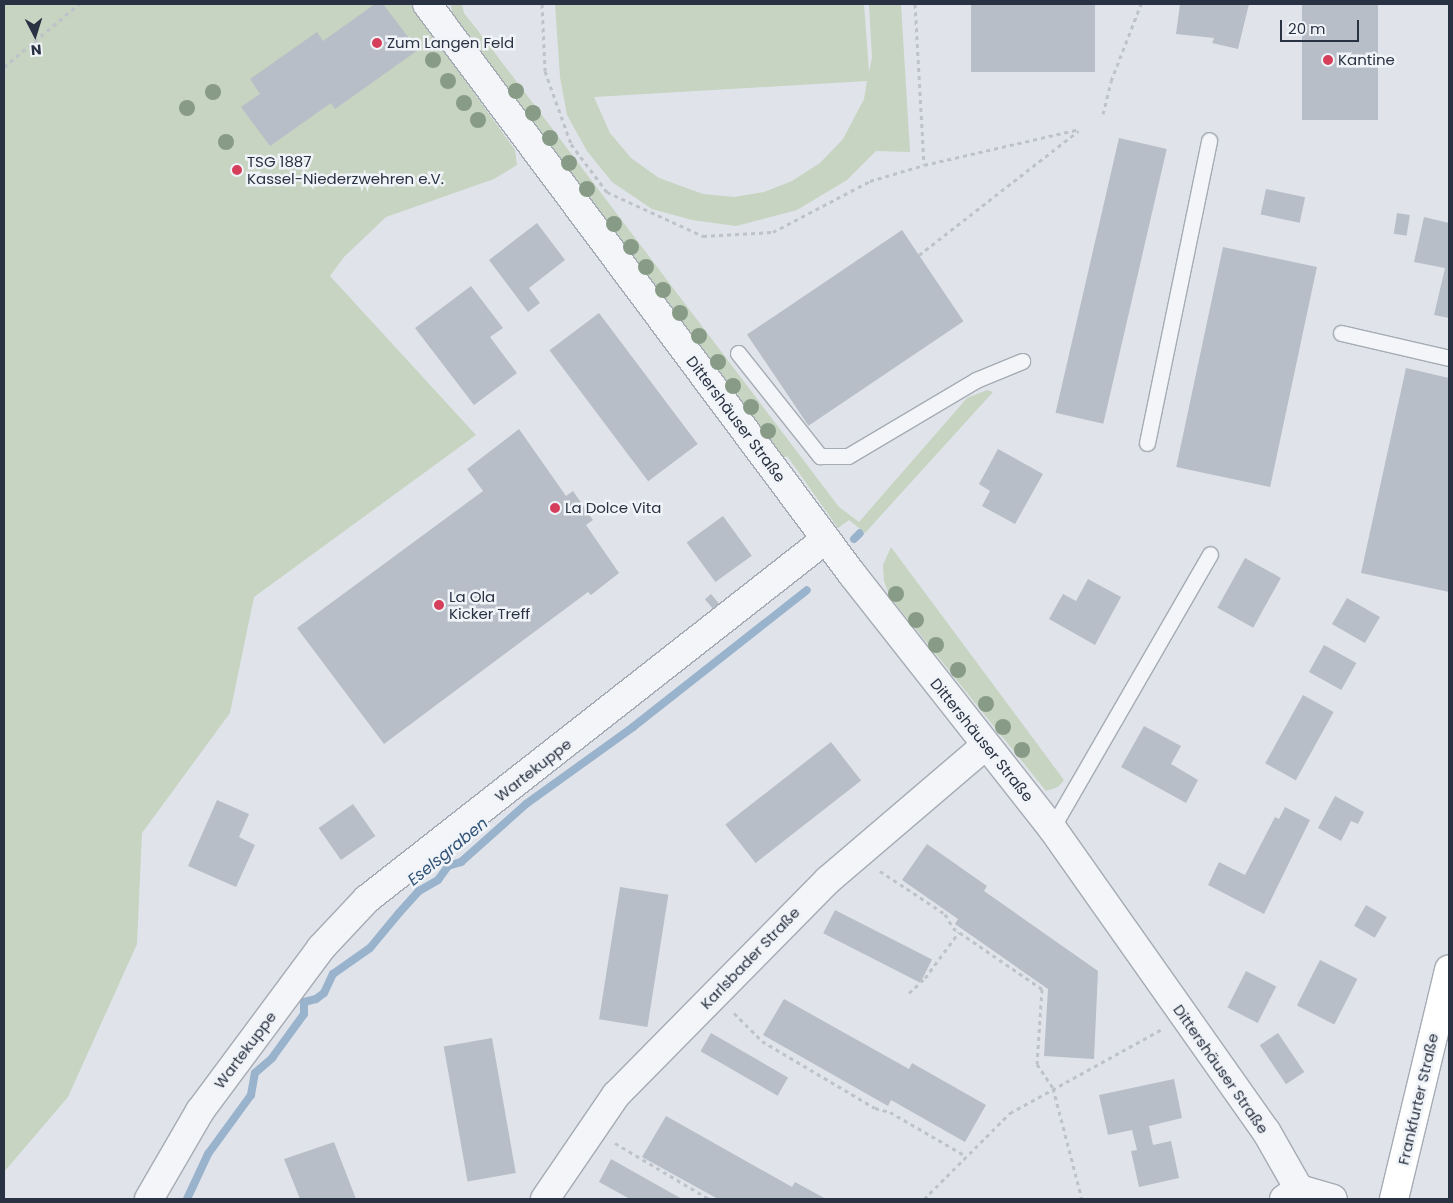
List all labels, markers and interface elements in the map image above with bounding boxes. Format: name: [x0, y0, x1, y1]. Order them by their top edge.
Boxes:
north arrow: [10, 10, 60, 60]
scale bar: [1283, 10, 1362, 42]
text: 20 m: [1288, 18, 1326, 39]
place label: Zum Langen Feld: [387, 34, 514, 52]
marker: Zum Langen Feld: [371, 37, 383, 49]
text: N: [30, 40, 42, 60]
place label: Kantine: [1338, 51, 1395, 69]
marker: Kantine: [1322, 54, 1334, 66]
place label: TSG 1887 Kassel-Niederzwehren e.V.: [247, 152, 444, 187]
marker: TSG 1887 Kassel-Niederzwehren e.V.: [231, 164, 243, 176]
street label: Dittershäuser Straße: [683, 352, 789, 486]
place label: La Dolce Vita: [565, 499, 661, 517]
marker: La Dolce Vita: [549, 502, 561, 514]
place label: La Ola Kicker Treff: [449, 587, 530, 622]
marker: La Ola Kicker Treff: [433, 599, 445, 611]
street label: Dittershäuser Straße: [927, 675, 1037, 805]
street label: Wartekuppe: [491, 735, 575, 805]
water label: Eselsgraben: [404, 814, 492, 890]
street label: Karlsbader Straße: [697, 903, 803, 1013]
street label: Dittershäuser Straße: [1170, 1001, 1272, 1137]
street label: Wartekuppe: [210, 1008, 280, 1092]
street label: Frankfurter Straße: [1394, 1031, 1442, 1167]

